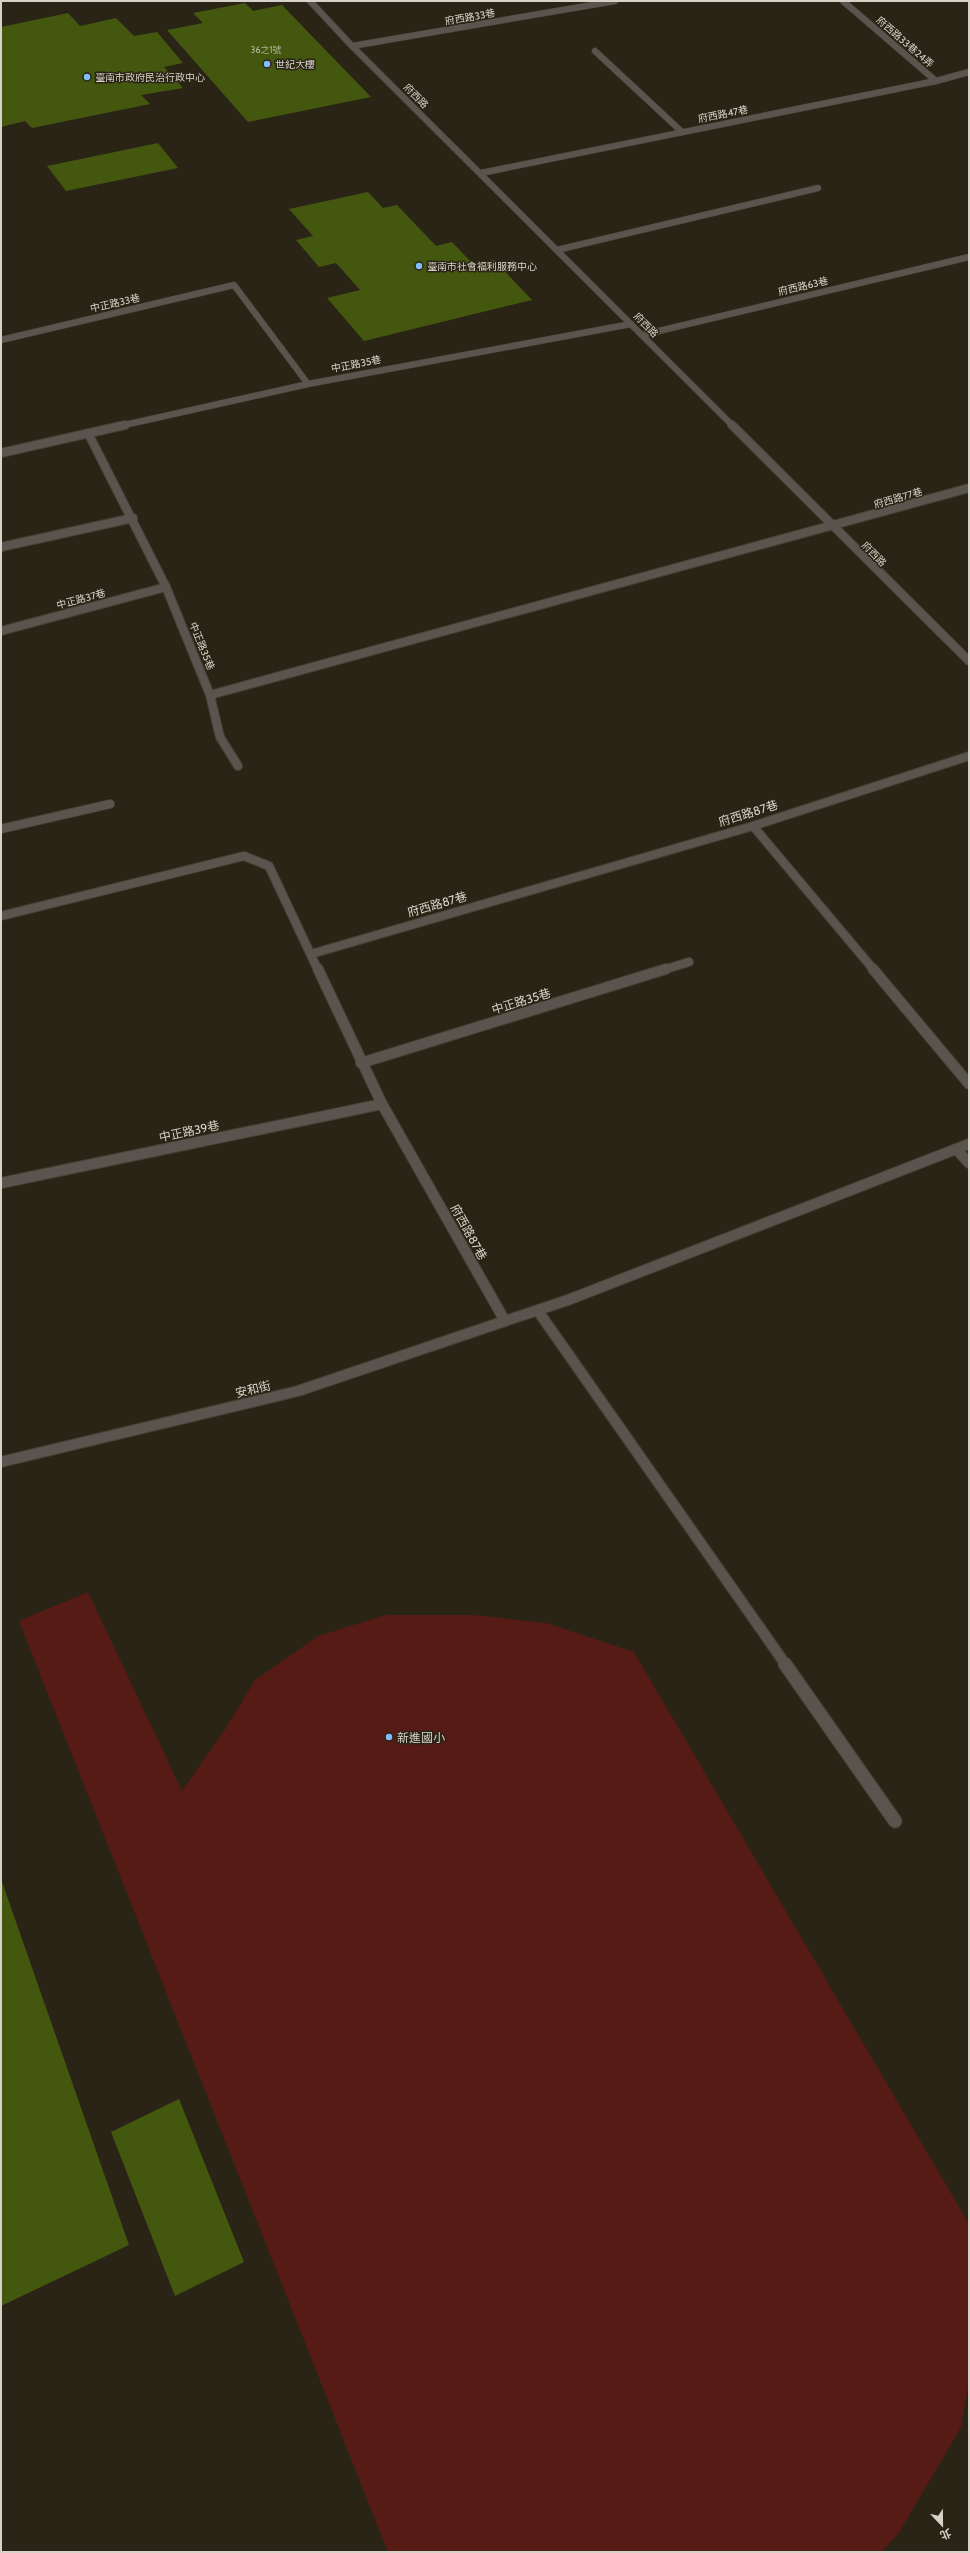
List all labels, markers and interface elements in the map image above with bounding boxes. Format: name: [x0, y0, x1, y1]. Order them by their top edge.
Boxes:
street label: 府西路33巷: [444, 6, 496, 28]
street label: 府西路33巷24弄: [874, 14, 936, 70]
house number: 36之1號: [251, 44, 281, 55]
place label: 世紀大樓: [275, 58, 315, 71]
marker: 世紀大樓: [262, 59, 272, 69]
place label: 臺南市政府民治行政中心: [95, 71, 205, 84]
marker: 臺南市政府民治行政中心: [82, 72, 92, 82]
street label: 府西路: [401, 81, 431, 111]
street label: 府西路47巷: [697, 103, 749, 125]
place label: 臺南市社會福利服務中心: [427, 260, 537, 273]
marker: 臺南市社會福利服務中心: [414, 261, 424, 271]
street label: 府西路63巷: [777, 274, 829, 298]
street label: 中正路33巷: [89, 291, 141, 315]
street label: 府西路: [631, 310, 661, 340]
street label: 中正路35巷: [330, 353, 382, 375]
street label: 府西路77巷: [872, 485, 924, 511]
street label: 府西路: [859, 539, 889, 569]
street label: 中正路37巷: [55, 586, 107, 612]
street label: 中正路35巷: [186, 620, 218, 672]
street label: 府西路87巷: [716, 797, 780, 829]
street label: 府西路87巷: [405, 888, 469, 920]
street label: 中正路35巷: [490, 985, 552, 1017]
street label: 中正路39巷: [157, 1117, 221, 1145]
street label: 府西路87巷: [448, 1202, 490, 1262]
street label: 安和街: [234, 1378, 272, 1400]
place label: 新進國小: [397, 1730, 445, 1745]
marker: 新進國小: [384, 1732, 394, 1742]
north arrow: [922, 2505, 962, 2545]
text: 北: [938, 2526, 953, 2543]

